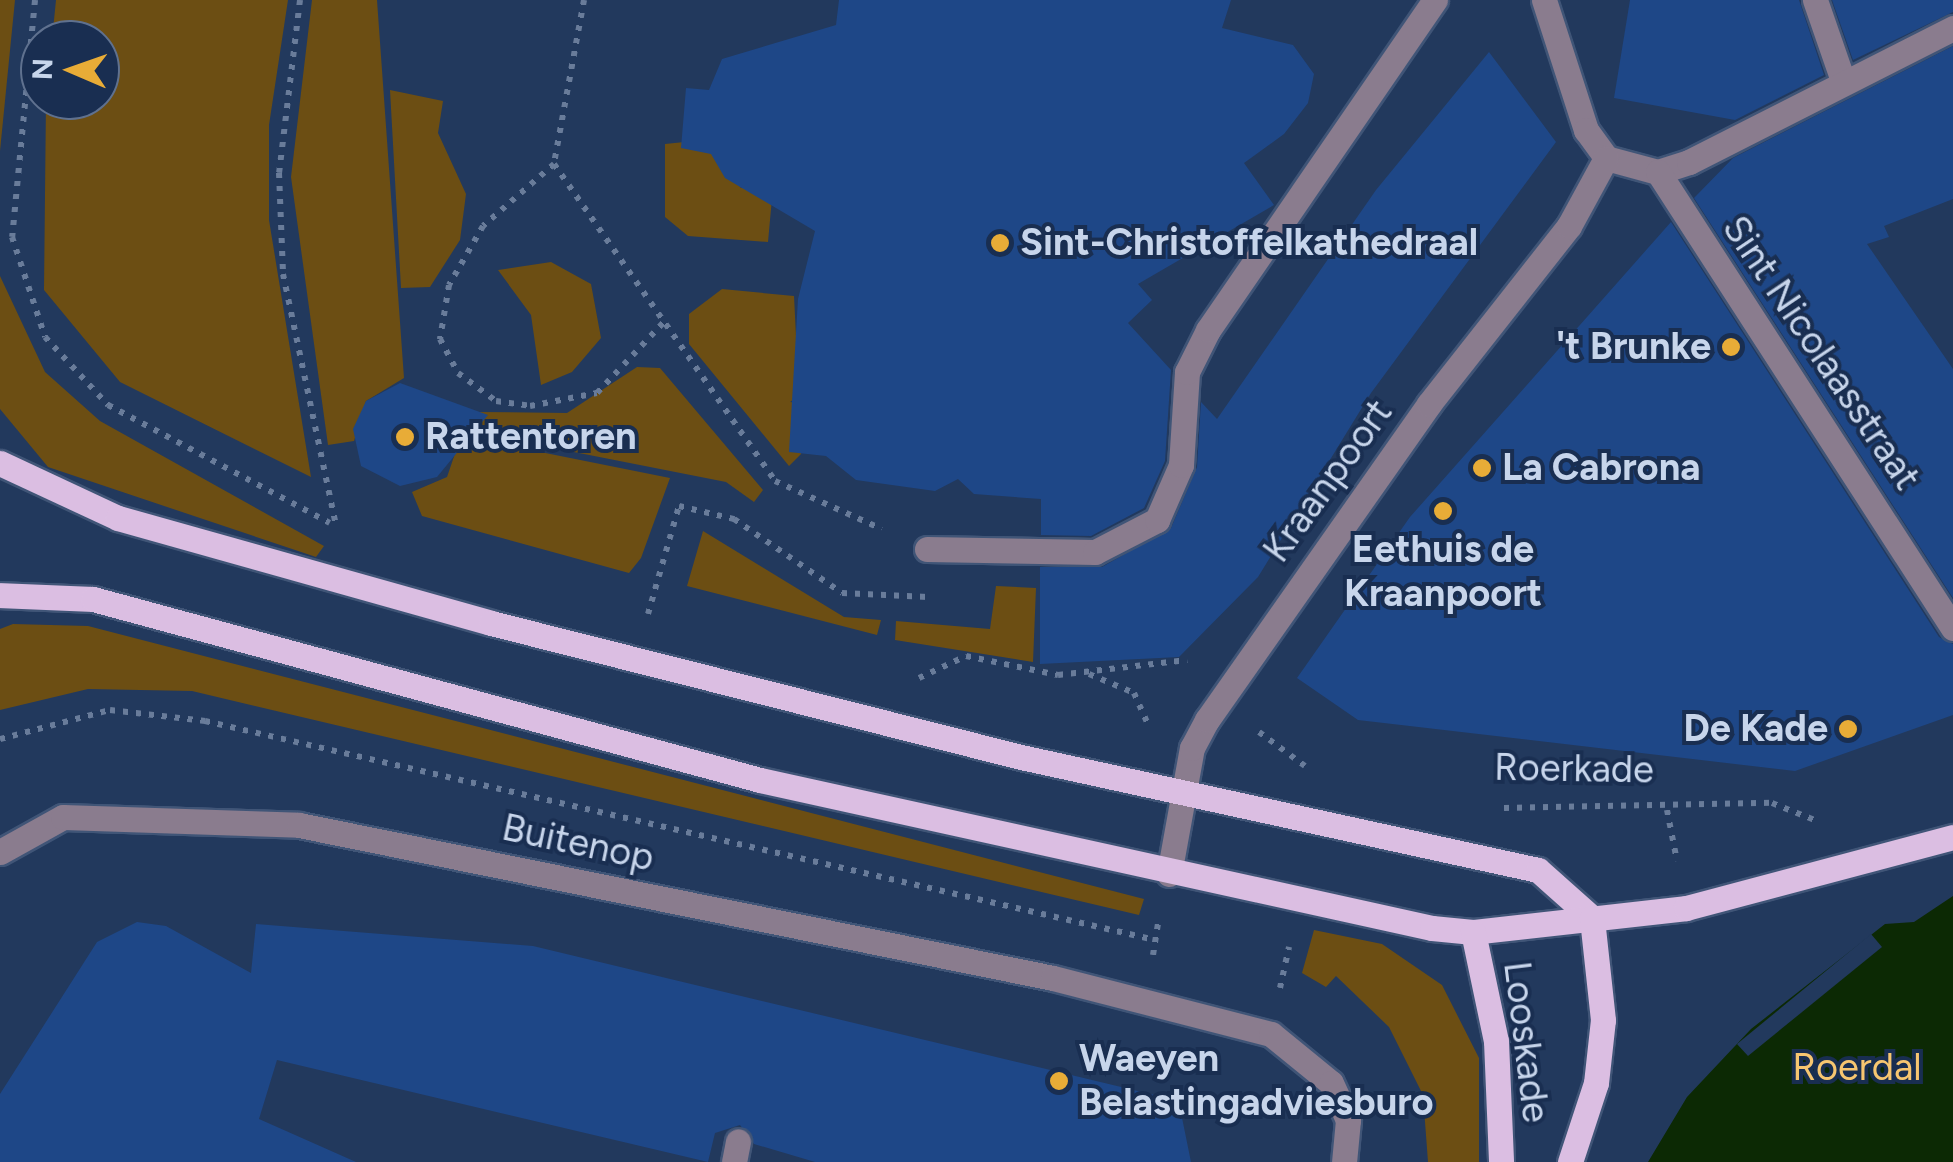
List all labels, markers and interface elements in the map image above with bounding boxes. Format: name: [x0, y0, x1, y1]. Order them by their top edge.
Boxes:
north arrow: [20, 20, 120, 120]
text: N: [25, 58, 59, 80]
street label: Sint Nicolaasstraat: [1712, 207, 1930, 499]
place label: Sint-Christoffelkathedraal: [1020, 220, 1478, 266]
marker: Sint-Christoffelkathedraal: [989, 232, 1011, 254]
place label: 't Brunke: [1556, 324, 1711, 370]
marker: 't Brunke: [1720, 336, 1742, 358]
street label: Kraanpoort: [1254, 391, 1402, 571]
place label: Rattentoren: [425, 414, 637, 460]
marker: Rattentoren: [394, 426, 416, 448]
place label: La Cabrona: [1502, 445, 1700, 491]
marker: La Cabrona: [1471, 457, 1493, 479]
marker: Eethuis de Kraanpoort: [1432, 500, 1454, 522]
place label: Eethuis de Kraanpoort: [1344, 527, 1542, 616]
place label: De Kade: [1683, 706, 1828, 752]
marker: De Kade: [1837, 718, 1859, 740]
street label: Roerkade: [1494, 745, 1654, 793]
street label: Buitenop: [498, 805, 658, 881]
street label: Looskade: [1494, 959, 1558, 1125]
place label: Waeyen Belastingadviesburo: [1079, 1036, 1434, 1126]
park label: Roerdal: [1792, 1045, 1922, 1091]
marker: Waeyen Belastingadviesburo: [1048, 1070, 1070, 1092]

